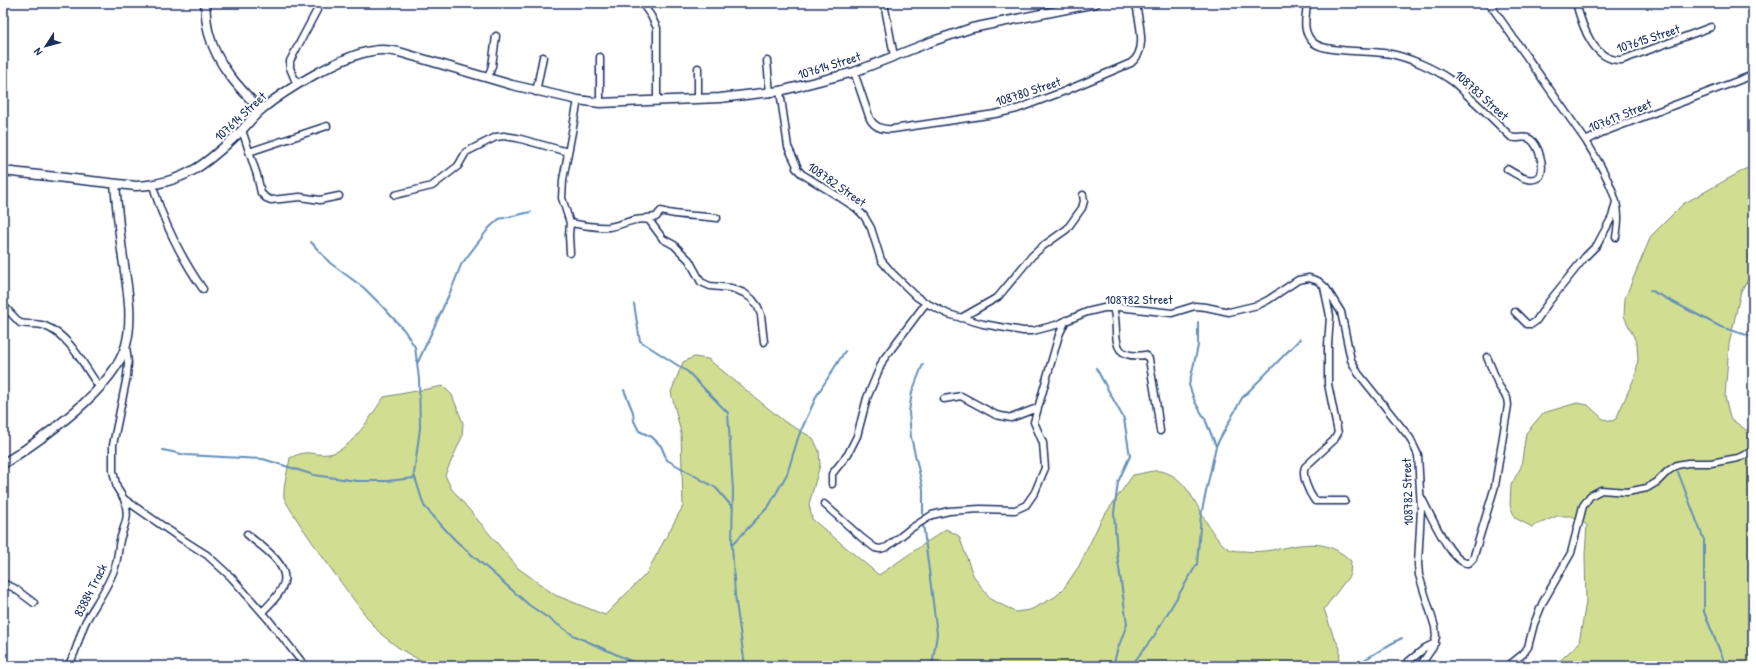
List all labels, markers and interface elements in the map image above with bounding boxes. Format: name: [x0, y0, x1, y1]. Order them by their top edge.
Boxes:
street label: 107615 Street: [1614, 19, 1682, 57]
north arrow: [26, 26, 66, 66]
text: N: [30, 45, 45, 58]
street label: 107614 Street: [795, 47, 863, 83]
street label: 108783 Street: [1451, 66, 1513, 125]
street label: 108780 Street: [993, 72, 1063, 110]
street label: 107614 Street: [210, 87, 270, 145]
street label: 107617 Street: [1586, 94, 1655, 136]
street label: 108782 Street: [804, 157, 870, 211]
street label: 108782 Street: [1105, 290, 1173, 308]
street label: 108782 Street: [1397, 457, 1417, 526]
street label: 83884 Track: [69, 560, 111, 620]

